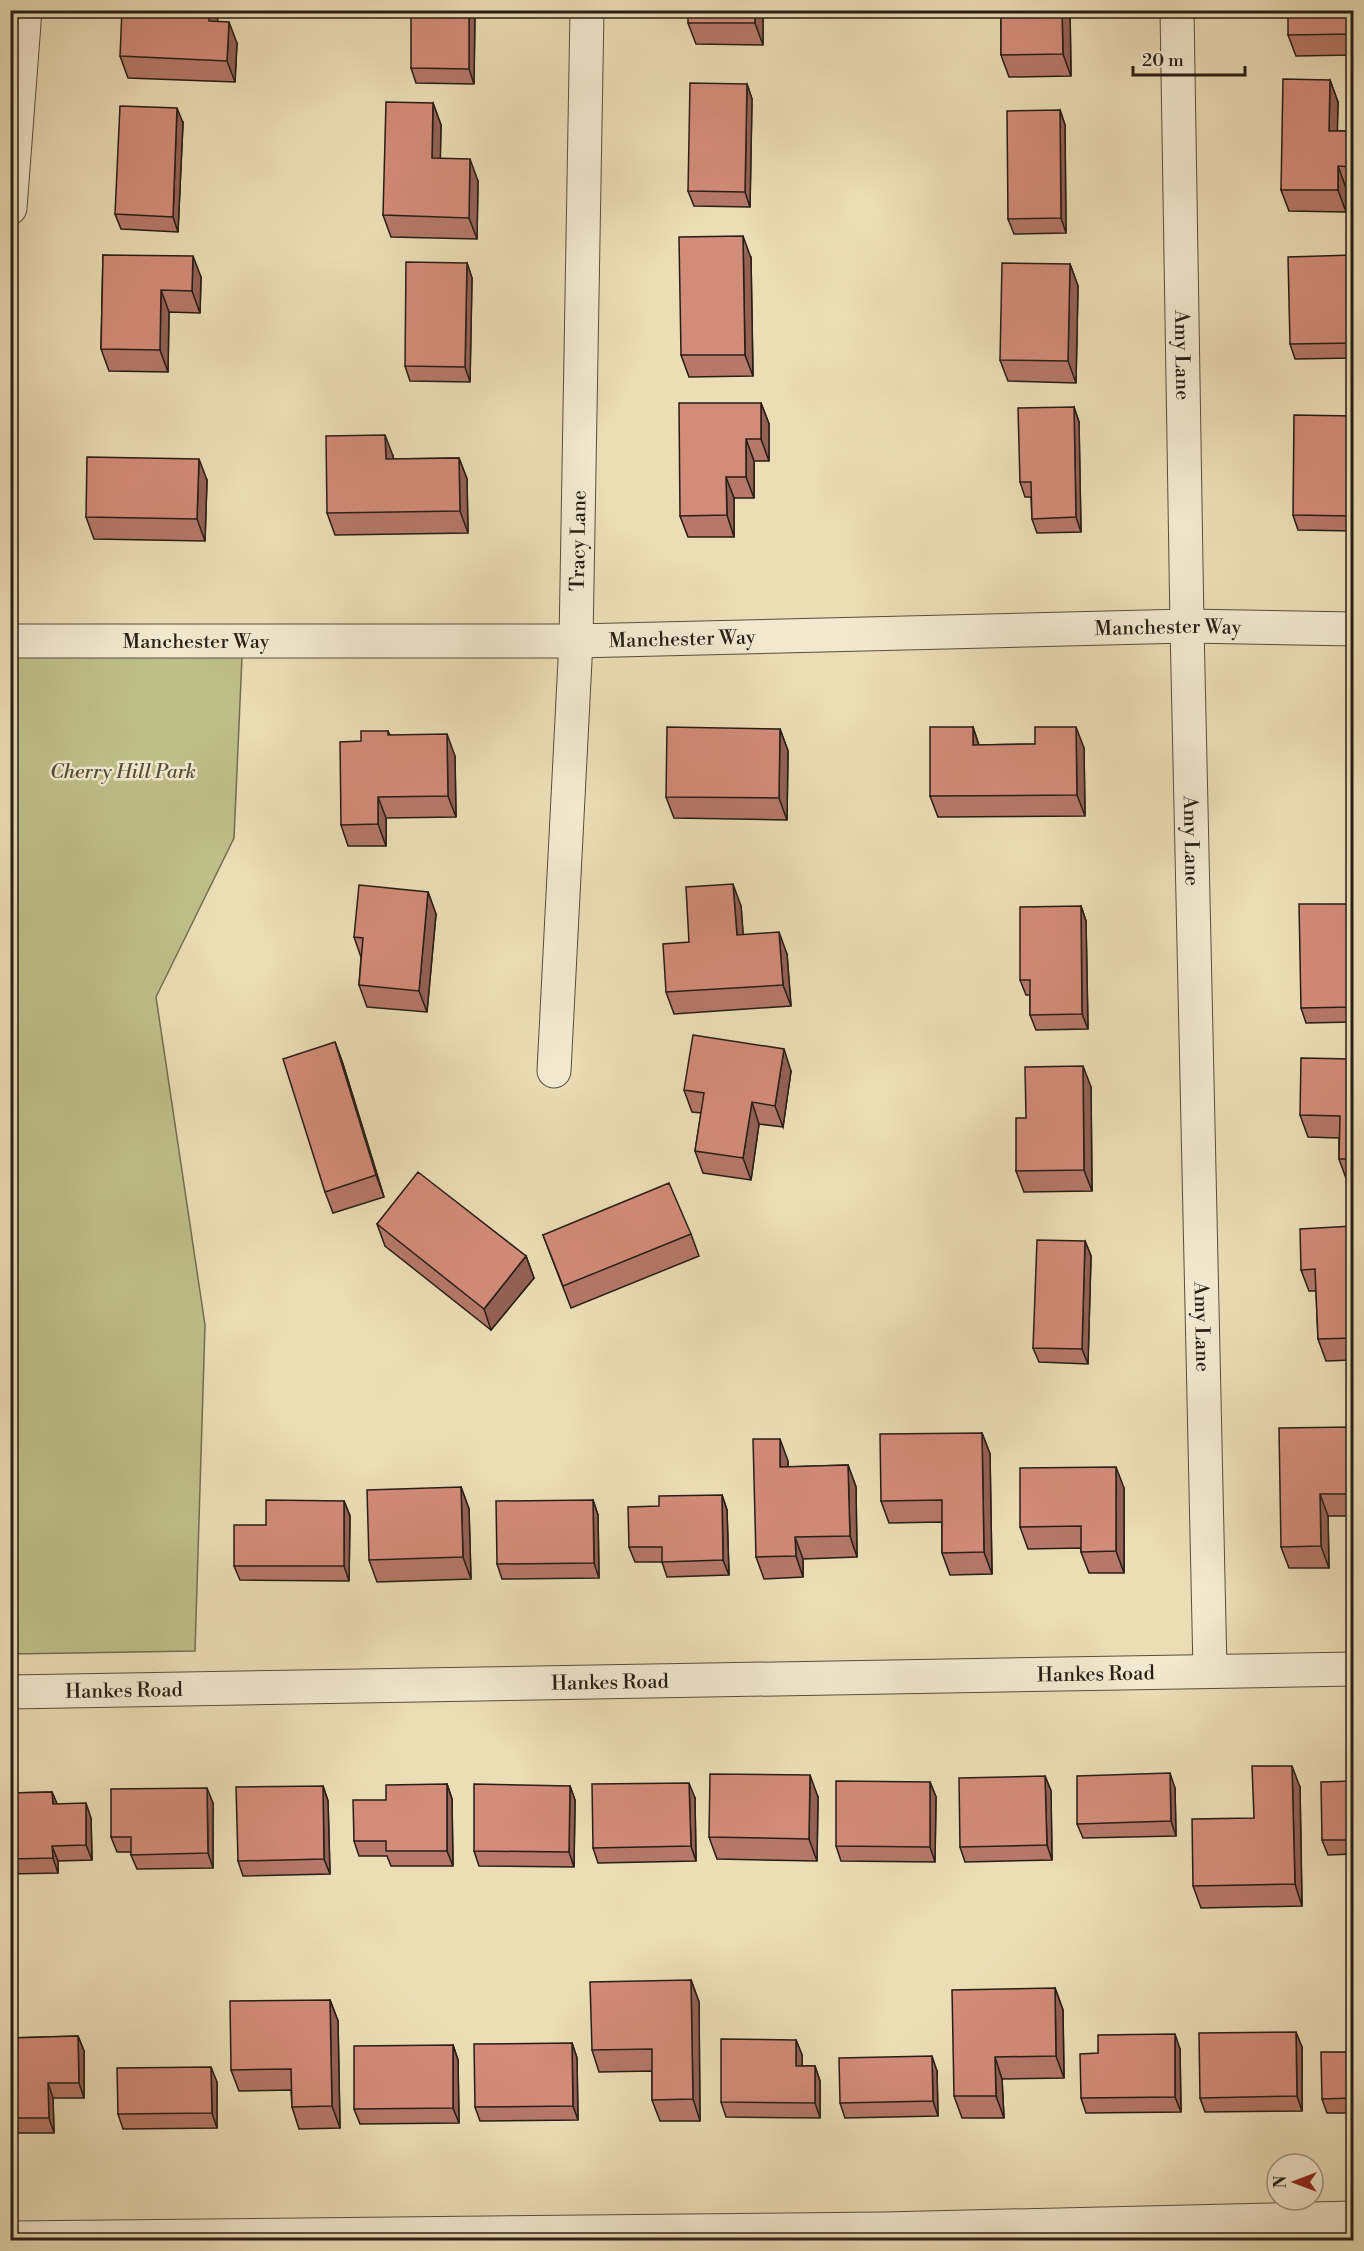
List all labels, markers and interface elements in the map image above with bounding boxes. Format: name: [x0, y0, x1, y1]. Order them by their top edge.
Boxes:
scale bar: [1133, 39, 1246, 77]
text: 20 m: [1142, 49, 1184, 72]
street label: Amy Lane: [1168, 309, 1194, 400]
street label: Tracy Lane: [566, 490, 593, 591]
street label: Manchester Way: [1094, 615, 1242, 642]
street label: Manchester Way: [608, 626, 756, 654]
street label: Manchester Way: [122, 630, 270, 655]
park label: Cherry Hill Park: [50, 760, 196, 785]
street label: Amy Lane: [1177, 794, 1204, 886]
street label: Amy Lane: [1187, 1280, 1214, 1372]
street label: Hankes Road: [1037, 1661, 1156, 1688]
street label: Hankes Road: [551, 1670, 670, 1697]
street label: Hankes Road: [65, 1678, 184, 1705]
north arrow: [1265, 2152, 1325, 2212]
text: N: [1271, 2175, 1291, 2188]

